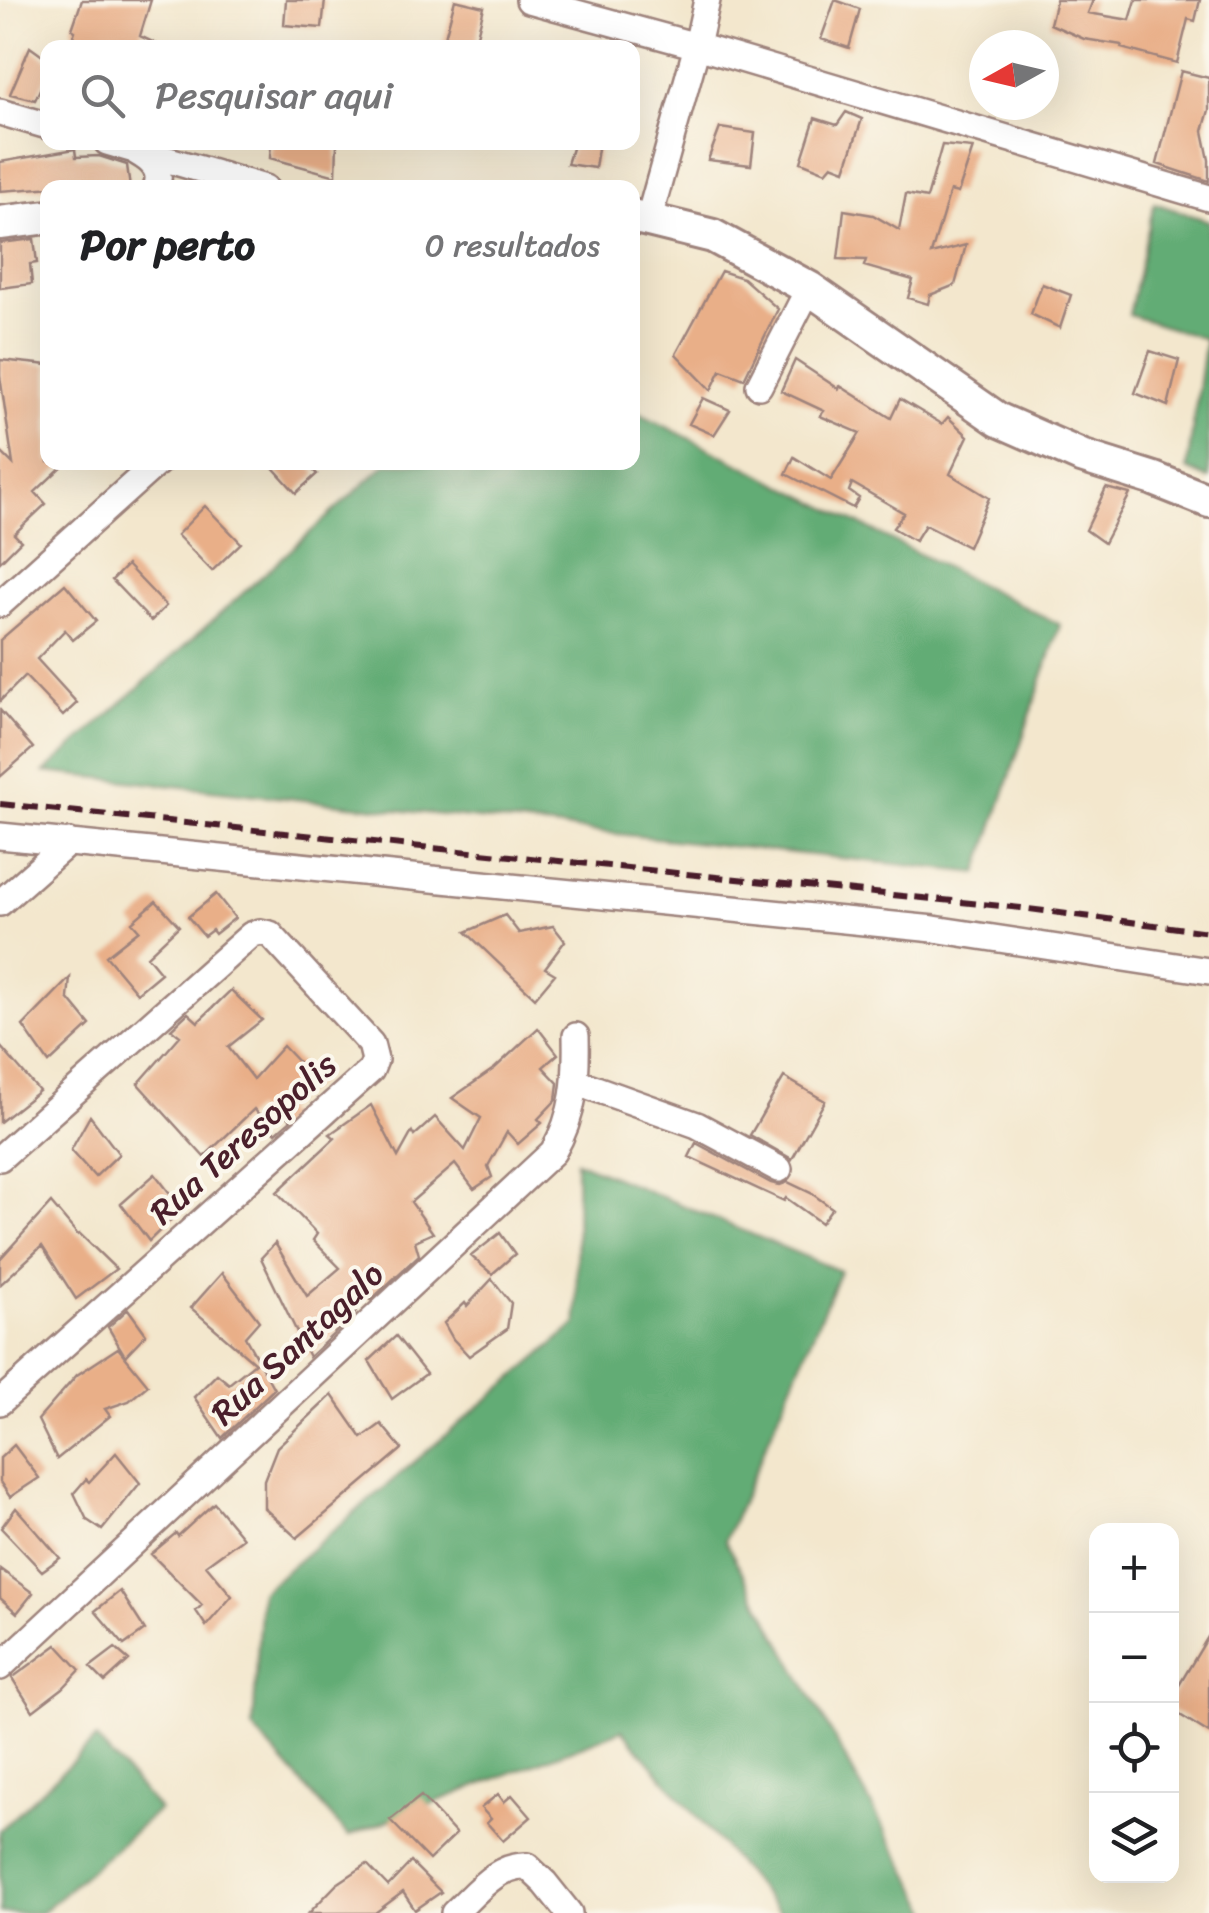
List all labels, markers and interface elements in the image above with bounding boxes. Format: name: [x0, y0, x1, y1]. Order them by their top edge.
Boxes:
north arrow: [969, 30, 1059, 120]
search box: [40, 40, 640, 150]
text: Pesquisar aqui: [155, 62, 393, 129]
icon: search: [75, 68, 130, 123]
text: Por perto: [80, 208, 255, 282]
text: 0 resultados: [425, 217, 600, 274]
street label: Rua Teresopolis: [134, 1036, 352, 1240]
street label: Rua Santagalo: [195, 1245, 399, 1441]
map controls: [1089, 1523, 1179, 1883]
button: +: [1089, 1523, 1179, 1613]
button: −: [1089, 1613, 1179, 1703]
button: locate: [1089, 1703, 1179, 1793]
button: layers: [1089, 1793, 1179, 1883]

